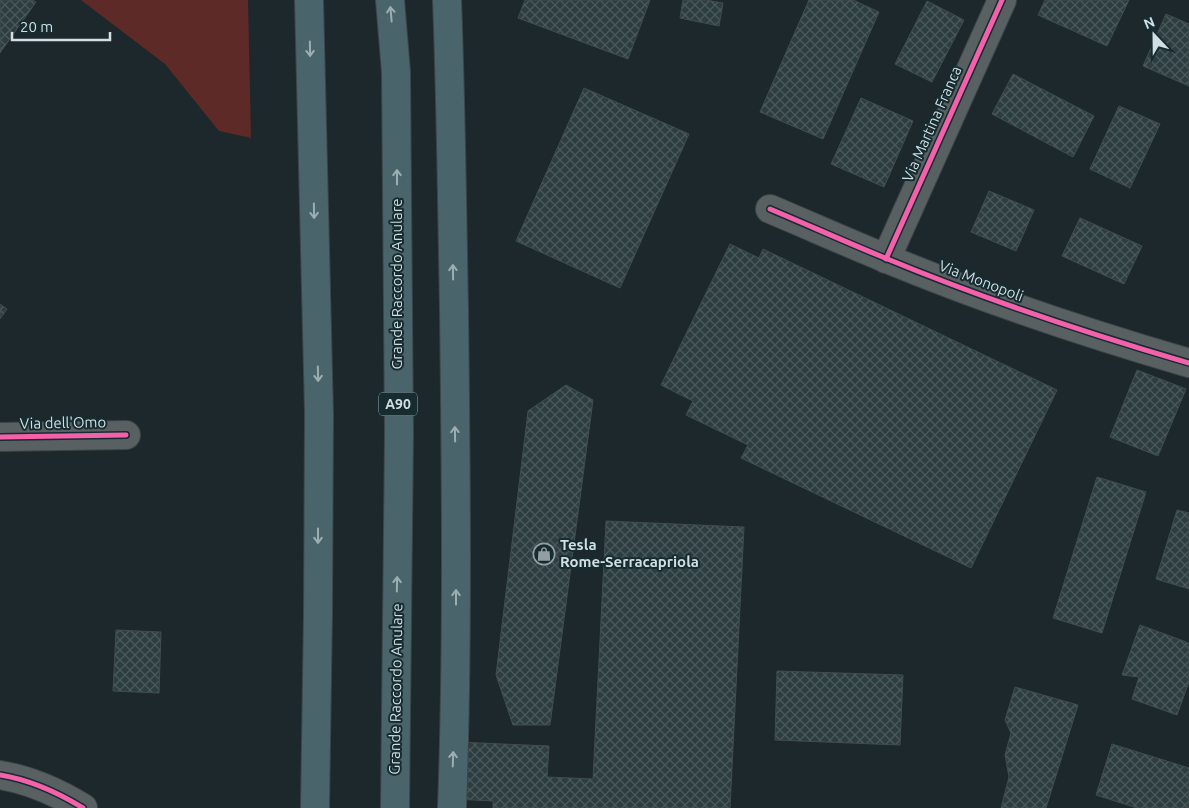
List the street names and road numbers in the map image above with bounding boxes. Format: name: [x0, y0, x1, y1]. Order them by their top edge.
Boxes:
street label: Via Martina Franca: [898, 63, 965, 184]
street label: Grande Raccordo Anulare: [388, 198, 405, 370]
street label: Via Monopoli: [937, 257, 1026, 304]
road number: A90: [379, 392, 417, 416]
street label: Via dell'Omo: [20, 413, 106, 432]
street label: Grande Raccordo Anulare: [386, 603, 405, 775]

